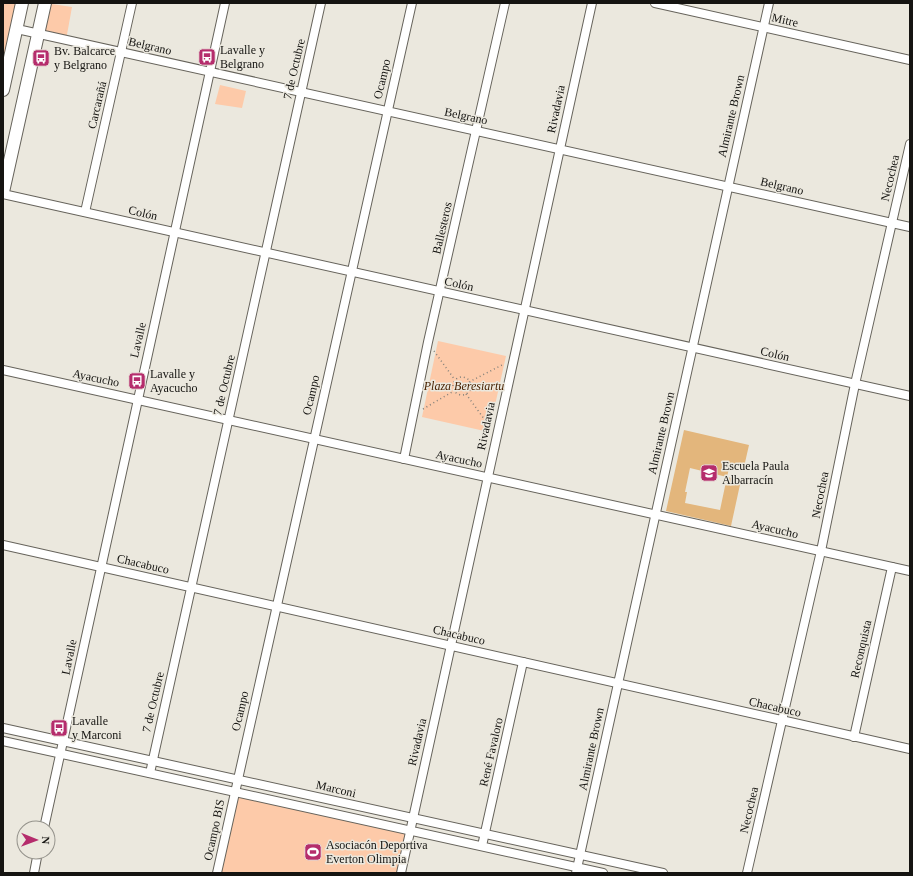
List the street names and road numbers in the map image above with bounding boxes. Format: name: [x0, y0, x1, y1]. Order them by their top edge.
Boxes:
street label: Mitre: [770, 10, 800, 30]
street label: Belgrano: [127, 34, 173, 58]
street label: 7 de Octubre: [280, 37, 308, 101]
street label: Ocampo: [371, 58, 393, 100]
street label: Almirante Brown: [715, 73, 747, 159]
street label: Carcarañá: [85, 79, 109, 130]
street label: Rivadavia: [544, 83, 568, 134]
street label: Belgrano: [443, 105, 489, 127]
street label: Necochea: [878, 153, 902, 203]
street label: Belgrano: [759, 174, 805, 198]
street label: Ballesteros: [429, 200, 455, 256]
street label: Colón: [127, 203, 159, 223]
street label: Colón: [443, 274, 475, 294]
street label: Lavalle: [127, 321, 149, 359]
street label: Colón: [759, 344, 791, 364]
street label: 7 de Octubre: [210, 353, 238, 417]
street label: Ayacucho: [71, 366, 121, 390]
street label: Ocampo: [300, 374, 322, 416]
street label: Almirante Brown: [645, 390, 677, 476]
street label: Rivadavia: [474, 400, 498, 451]
street label: Ayacucho: [434, 447, 484, 471]
street label: Necochea: [809, 470, 832, 520]
street label: Ayacucho: [750, 517, 800, 541]
street label: Chacabuco: [115, 551, 171, 577]
street label: Reconquista: [848, 618, 875, 679]
street label: Chacabuco: [431, 622, 487, 648]
street label: Lavalle: [58, 638, 80, 676]
street label: 7 de Octubre: [139, 670, 167, 734]
street label: Ocampo: [229, 690, 251, 732]
street label: Chacabuco: [747, 694, 803, 720]
street label: Almirante Brown: [575, 706, 607, 792]
street label: Rivadavia: [405, 716, 429, 767]
street label: René Favaloro: [476, 716, 506, 788]
street label: Marconi: [315, 778, 358, 801]
street label: Necochea: [737, 785, 761, 835]
street label: Ocampo BIS: [201, 798, 227, 862]

